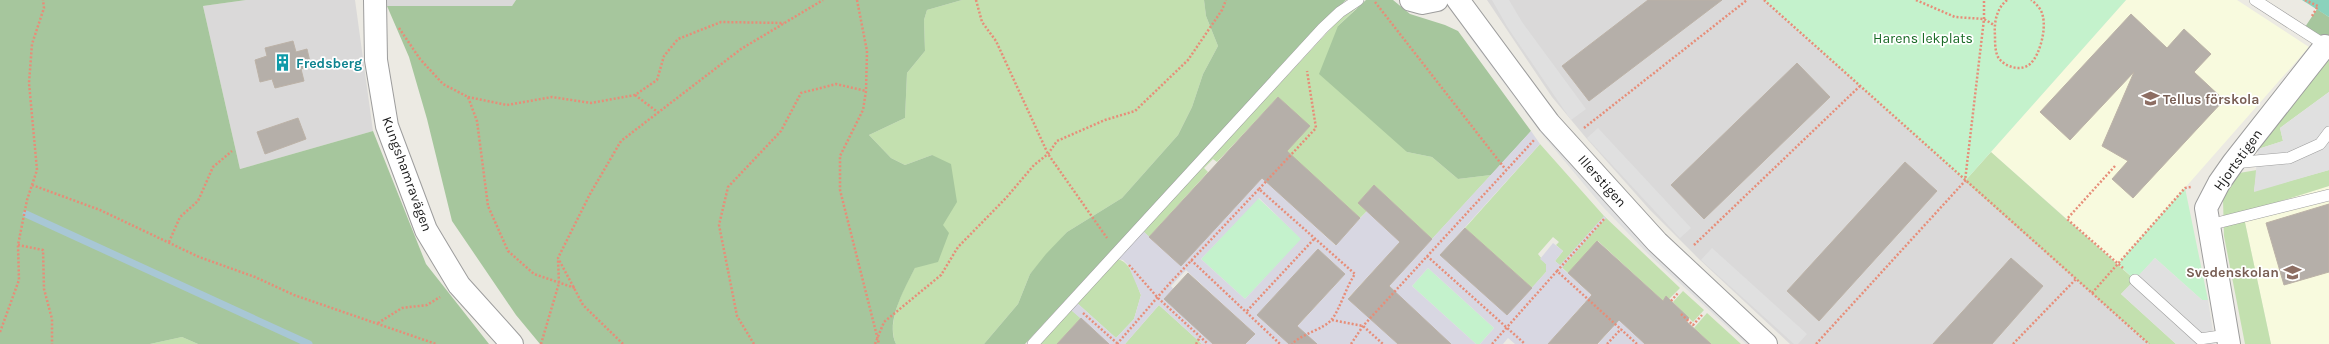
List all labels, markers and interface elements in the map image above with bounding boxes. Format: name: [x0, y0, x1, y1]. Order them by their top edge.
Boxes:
park label: Harens lekplats: [1873, 30, 1973, 47]
building icon: Fredsberg: [273, 53, 293, 73]
place label: Fredsberg: [296, 55, 362, 72]
school or university icon: Tellus förskola: [2140, 89, 2160, 109]
place label: Tellus förskola: [2163, 91, 2260, 108]
street label: Kungshamravägen: [378, 114, 436, 234]
street label: Hjortstigen: [2210, 126, 2266, 194]
street label: Illerstigen: [1574, 151, 1630, 211]
school or university icon: Svedenskolan: [2282, 262, 2302, 282]
place label: Svedenskolan: [2186, 264, 2279, 281]

